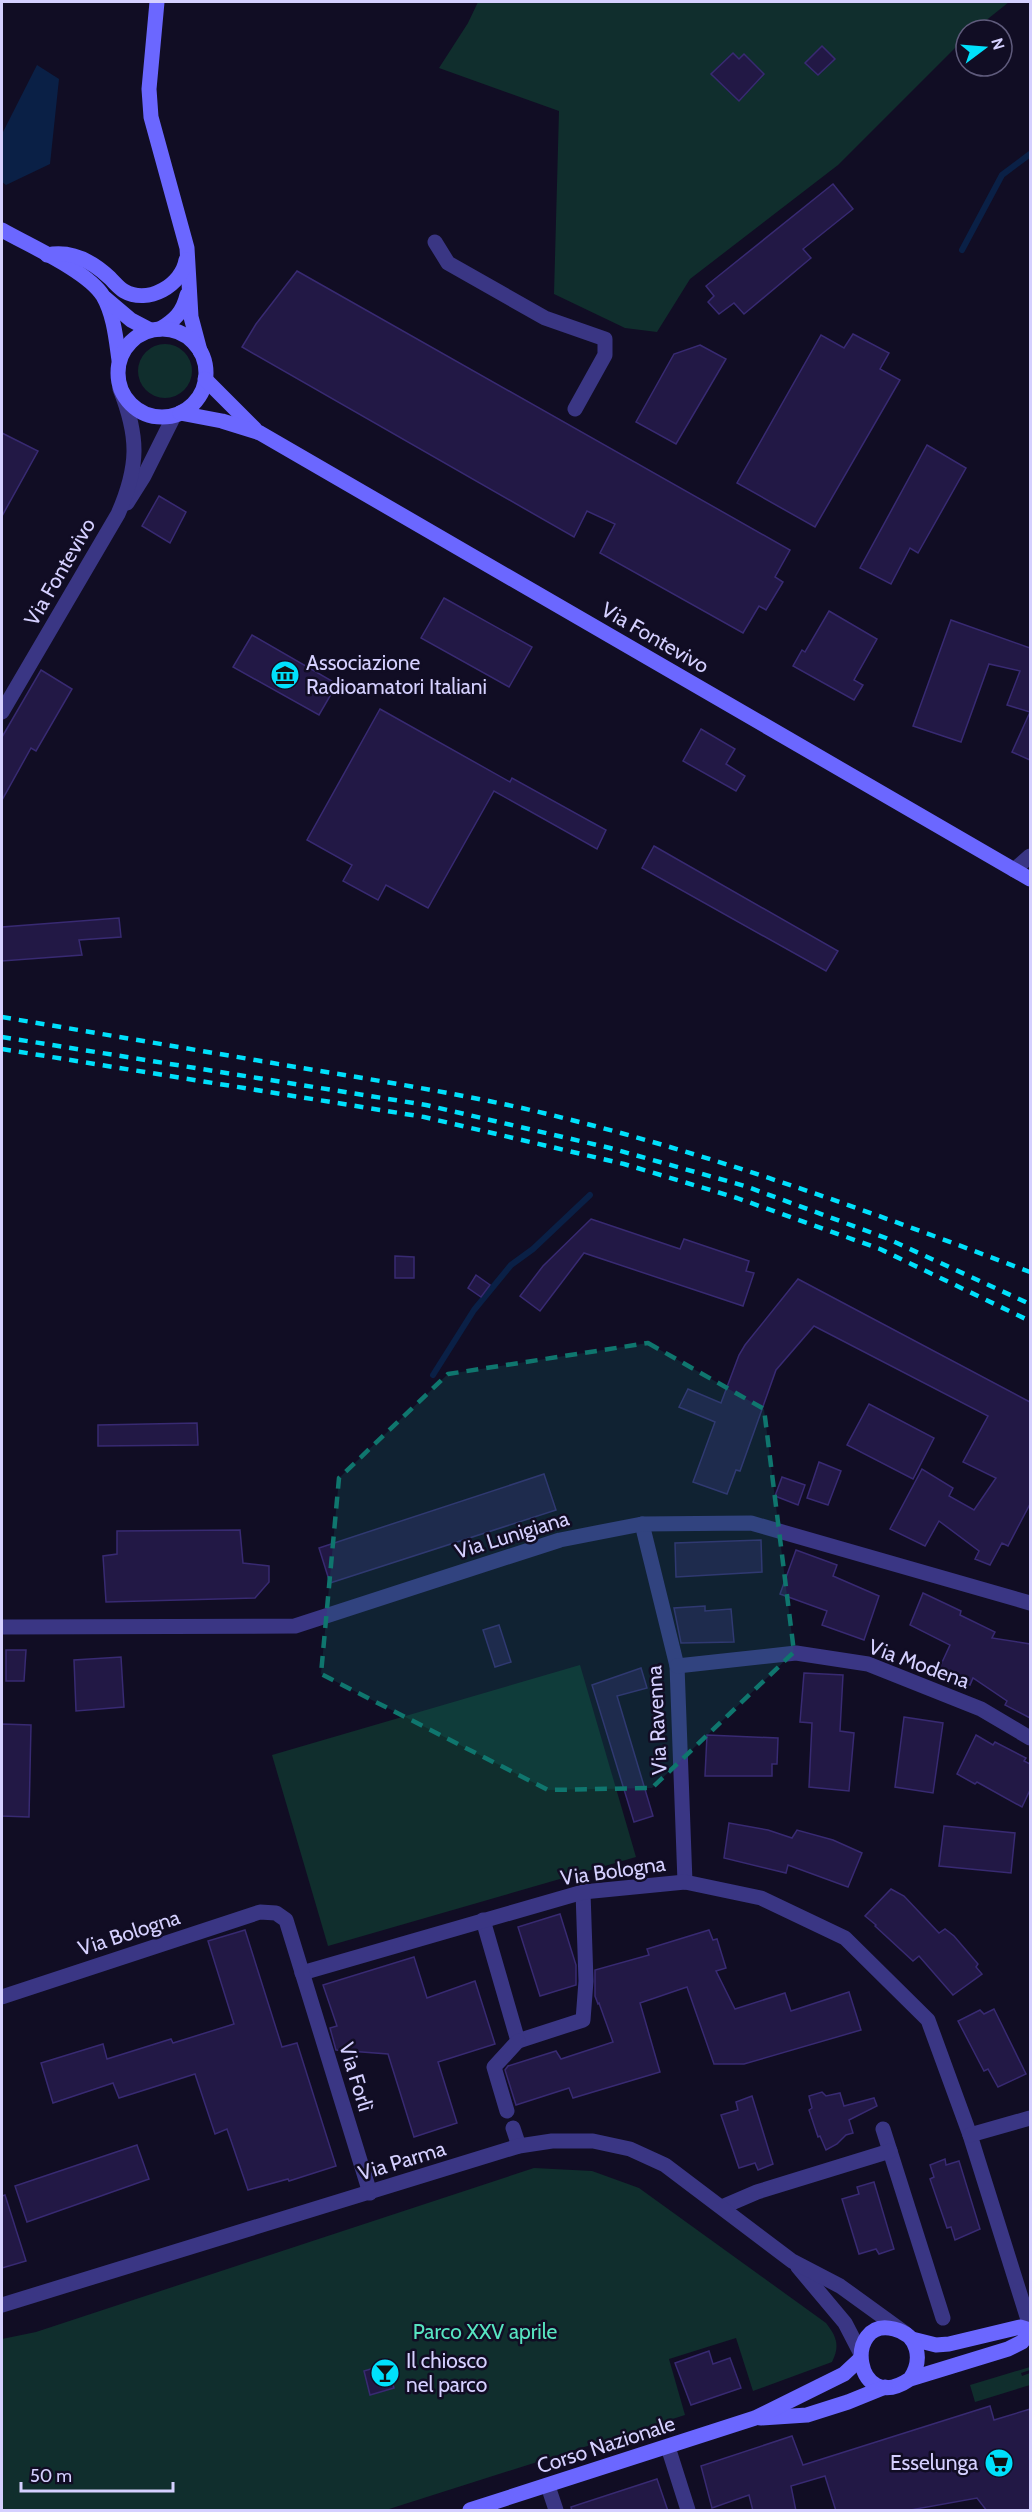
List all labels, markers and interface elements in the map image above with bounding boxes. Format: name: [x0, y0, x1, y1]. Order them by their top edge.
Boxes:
north arrow: [954, 18, 1014, 78]
text: N: [987, 36, 1009, 52]
street label: Via Fontevivo: [19, 513, 100, 630]
street label: Via Fontevivo: [597, 597, 714, 678]
place label: Associazione Radioamatori Italiani: [306, 650, 487, 699]
museum icon: Associazione Radioamatori Italiani: [269, 659, 301, 691]
street label: Via Lunigiana: [452, 1505, 572, 1564]
street label: Via Modena: [865, 1634, 973, 1693]
street label: Via Ravenna: [641, 1665, 672, 1775]
street label: Via Bologna: [559, 1851, 667, 1890]
street label: Via Bologna: [75, 1904, 183, 1961]
street label: Via Forlì: [334, 2039, 379, 2115]
street label: Via Parma: [355, 2135, 449, 2186]
park label: Parco XXV aprile: [413, 2319, 558, 2344]
place label: Il chiosco nel parco: [406, 2348, 487, 2397]
bar icon: Il chiosco nel parco: [369, 2357, 401, 2389]
street label: Corso Nazionale: [534, 2410, 678, 2479]
supermarket icon: Esselunga: [983, 2447, 1015, 2479]
place label: Esselunga: [890, 2450, 978, 2475]
scale bar: [21, 2455, 172, 2493]
text: 50 m: [30, 2465, 72, 2487]

